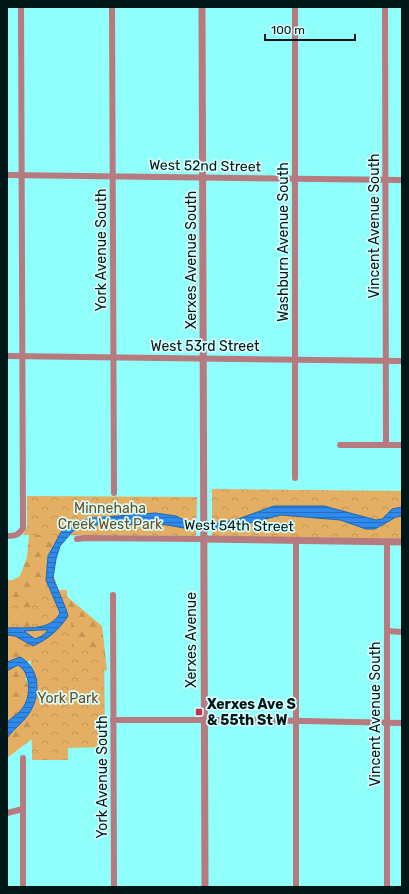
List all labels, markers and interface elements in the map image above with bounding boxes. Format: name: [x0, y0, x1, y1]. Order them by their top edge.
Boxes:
scale bar: [265, 16, 355, 42]
text: 100 m: [271, 23, 305, 37]
street label: Vincent Avenue South: [366, 153, 383, 299]
street label: West 52nd Street: [149, 157, 262, 175]
street label: Washburn Avenue South: [275, 162, 292, 322]
street label: York Avenue South: [93, 188, 110, 312]
street label: Xerxes Avenue South: [183, 191, 200, 329]
street label: West 53rd Street: [151, 338, 260, 355]
park label: Minnehaha Creek West Park: [58, 500, 163, 533]
street label: West 54th Street: [184, 517, 295, 535]
street label: Xerxes Avenue: [183, 592, 200, 688]
street label: Vincent Avenue South: [367, 641, 384, 787]
park label: York Park: [38, 690, 99, 707]
place label: Xerxes Ave S & 55th St W: [207, 696, 296, 729]
marker: Xerxes Ave S & 55th St W: [194, 707, 204, 717]
street label: York Avenue South: [94, 715, 111, 839]

